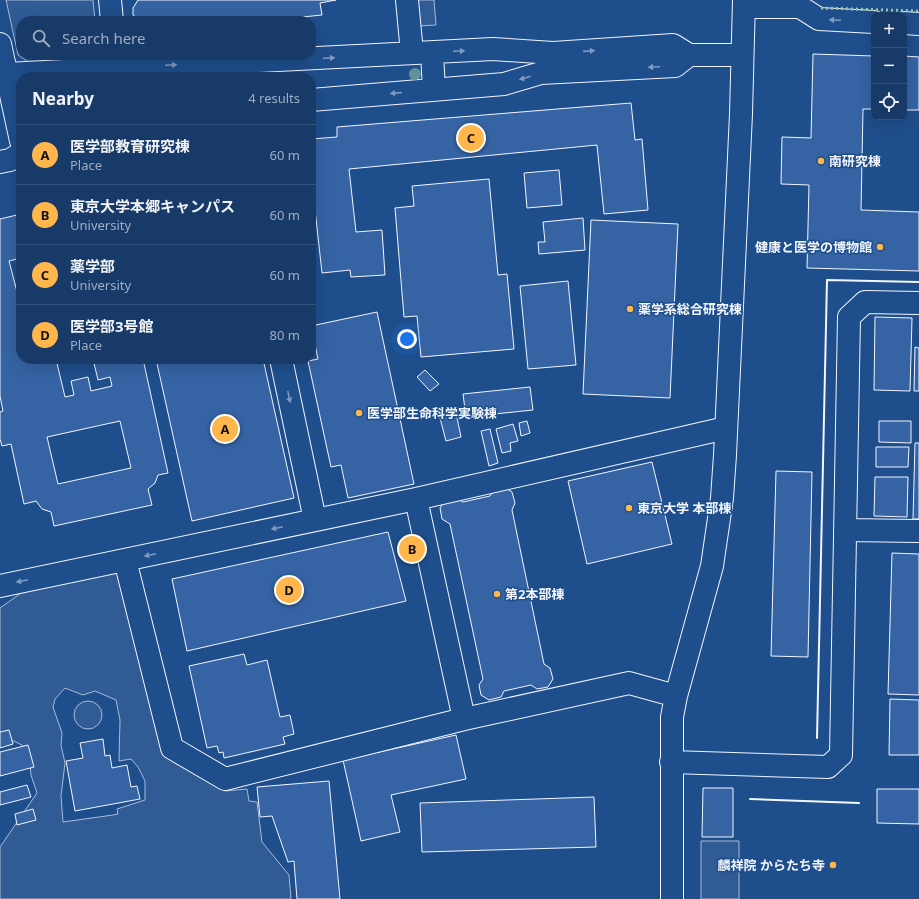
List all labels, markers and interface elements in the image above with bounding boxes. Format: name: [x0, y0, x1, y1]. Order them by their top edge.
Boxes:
map controls: [871, 12, 907, 120]
button: +: [871, 12, 907, 48]
search box: [16, 16, 316, 60]
one-way arrow: [828, 17, 841, 23]
icon: search: [30, 27, 52, 49]
text: Search here: [62, 28, 145, 48]
one-way arrow: [453, 48, 465, 55]
one-way arrow: [583, 48, 596, 54]
button: −: [871, 48, 907, 84]
one-way arrow: [323, 54, 335, 61]
one-way arrow: [165, 62, 177, 69]
one-way arrow: [647, 64, 660, 70]
one-way arrow: [518, 75, 530, 81]
button: locate: [871, 84, 907, 120]
text: Nearby: [32, 87, 94, 110]
text: 4 results: [248, 89, 300, 107]
one-way arrow: [390, 90, 402, 97]
pin: C: [458, 123, 484, 153]
text: 医学部教育研究棟: [70, 136, 190, 156]
text: A: [41, 146, 50, 164]
text: 60 m: [270, 146, 300, 164]
place label: 南研究棟: [829, 152, 881, 170]
text: Place: [70, 156, 102, 174]
marker: 南研究棟: [816, 156, 826, 166]
text: 東京大学本郷キャンパス: [70, 196, 235, 216]
text: B: [41, 206, 49, 224]
text: 60 m: [270, 206, 300, 224]
text: University: [70, 216, 131, 234]
place label: 健康と医学の博物館: [755, 238, 872, 256]
marker: 健康と医学の博物館: [875, 242, 885, 252]
text: 薬学部: [70, 256, 115, 276]
text: C: [41, 266, 49, 284]
text: 60 m: [270, 266, 300, 284]
text: University: [70, 276, 131, 294]
place label: 薬学系総合研究棟: [638, 300, 742, 318]
marker: 薬学系総合研究棟: [625, 304, 635, 314]
text: 医学部3号館: [70, 316, 154, 336]
text: D: [40, 326, 50, 344]
text: 80 m: [270, 326, 300, 344]
your location: [397, 329, 417, 349]
text: Place: [70, 336, 102, 354]
one-way arrow: [286, 391, 292, 403]
place label: 医学部生命科学実験棟: [367, 404, 497, 422]
marker: 医学部生命科学実験棟: [354, 408, 364, 418]
pin: A: [212, 414, 238, 444]
place label: 東京大学 本部棟: [637, 499, 731, 517]
marker: 東京大学 本部棟: [624, 503, 634, 513]
one-way arrow: [271, 526, 283, 532]
pin: B: [399, 534, 425, 564]
one-way arrow: [143, 552, 156, 558]
pin: D: [276, 575, 302, 605]
one-way arrow: [16, 579, 28, 585]
place label: 第2本部棟: [505, 585, 564, 603]
marker: 第2本部棟: [492, 589, 502, 599]
place label: 麟祥院 からたち寺: [718, 856, 825, 874]
marker: 麟祥院 からたち寺: [828, 860, 838, 870]

